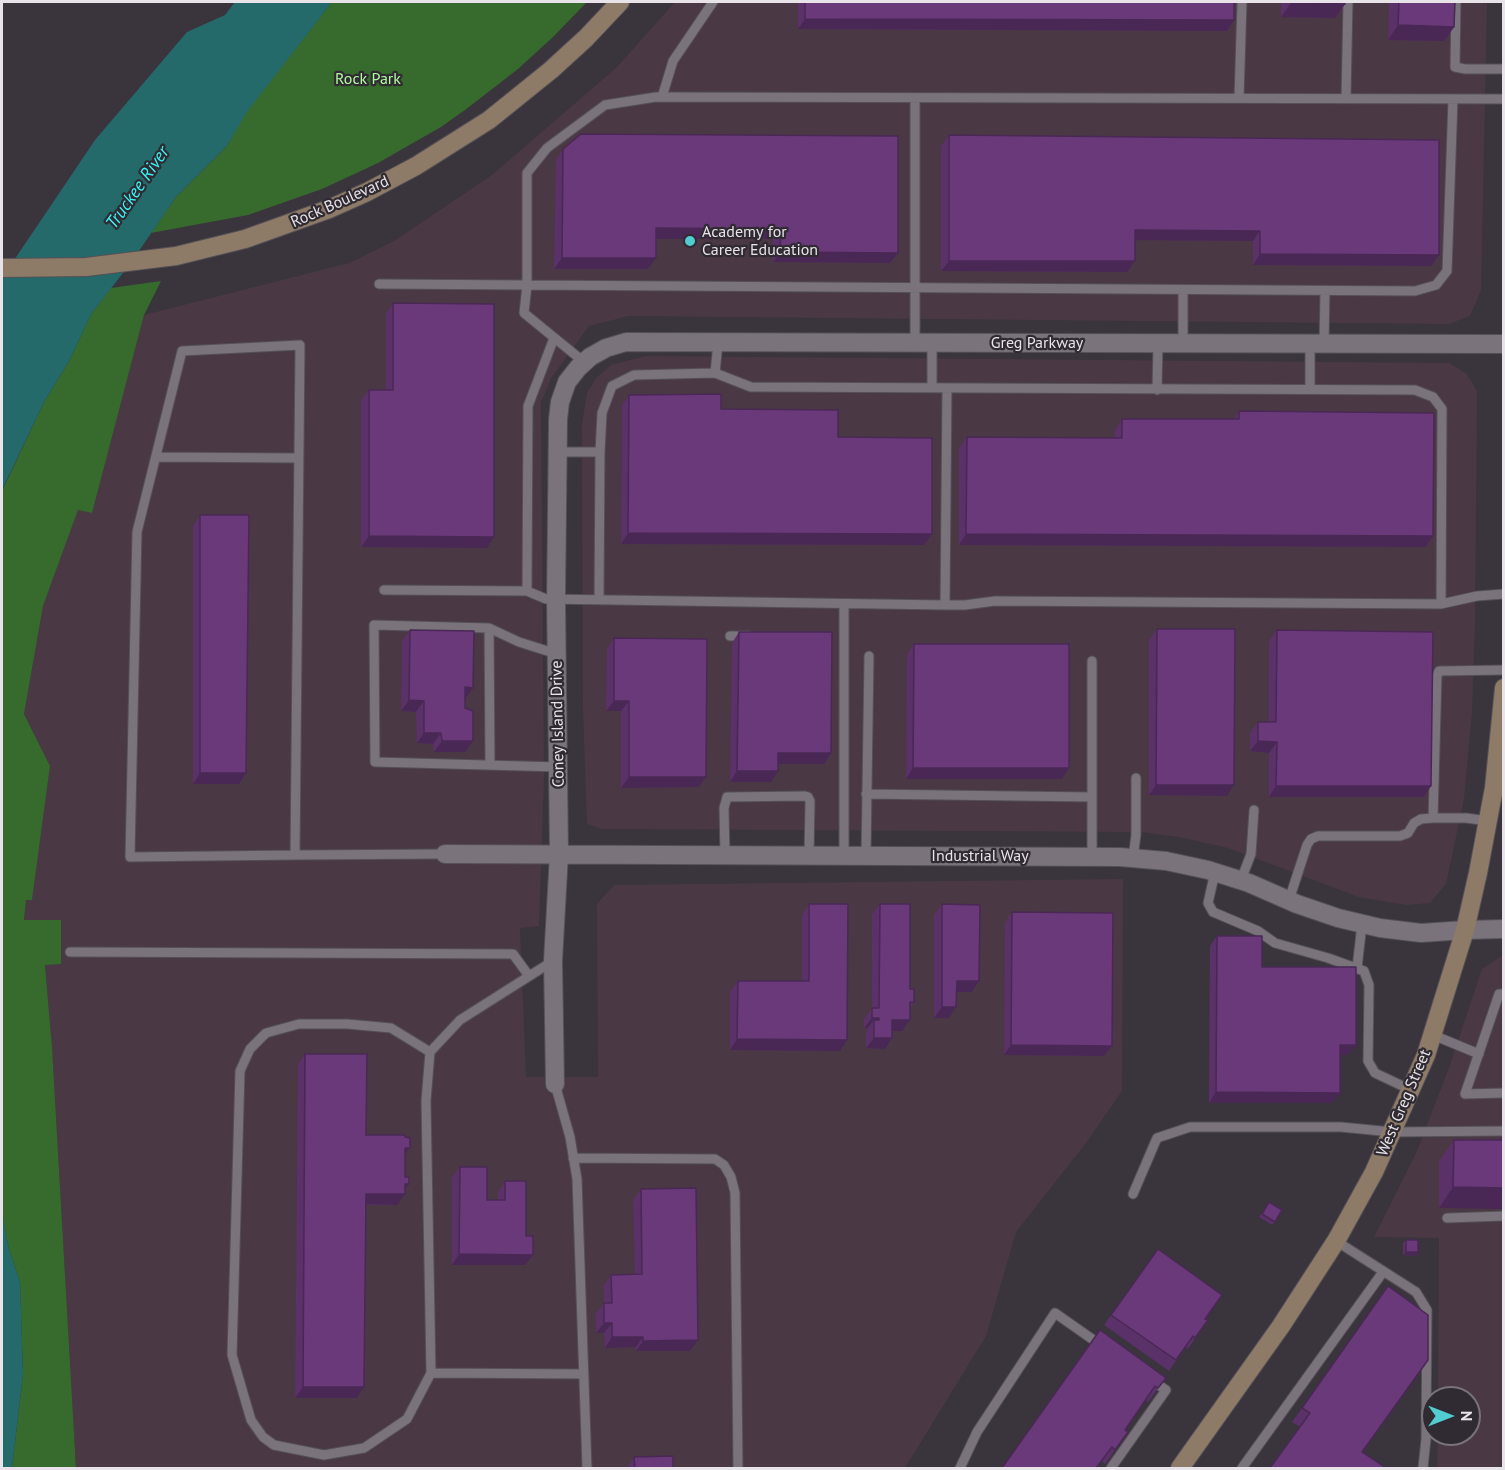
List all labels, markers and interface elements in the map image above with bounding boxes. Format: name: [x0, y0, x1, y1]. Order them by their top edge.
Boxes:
park label: Rock Park: [335, 69, 401, 89]
water label: Truckee River: [102, 143, 174, 233]
street label: Rock Boulevard: [288, 172, 392, 232]
place label: Academy for Career Education: [702, 222, 818, 260]
marker: Academy for Career Education: [683, 234, 697, 248]
street label: Greg Parkway: [991, 333, 1083, 353]
street label: Coney Island Drive: [547, 660, 569, 788]
street label: Industrial Way: [931, 846, 1029, 866]
street label: West Greg Street: [1373, 1047, 1435, 1159]
north arrow: [1421, 1386, 1481, 1446]
text: N: [1457, 1411, 1477, 1421]

